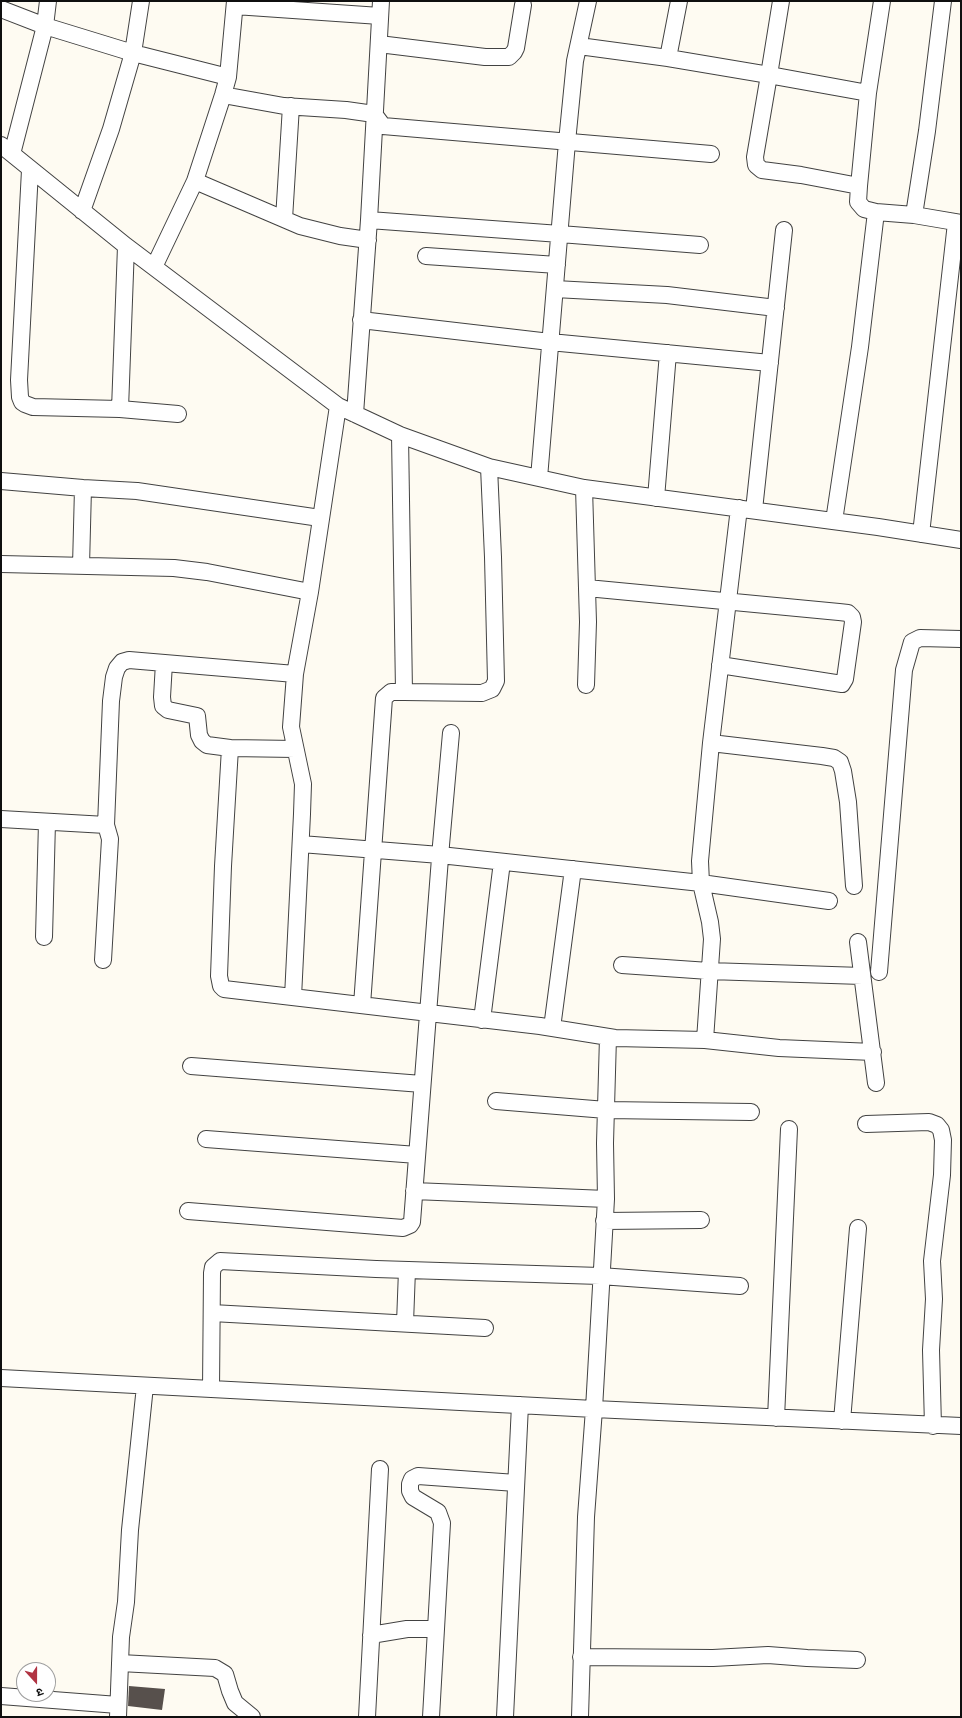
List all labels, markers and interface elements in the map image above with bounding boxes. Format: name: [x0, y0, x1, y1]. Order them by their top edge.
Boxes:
north arrow: [16, 1662, 56, 1702]
text: उ: [34, 1685, 45, 1700]

